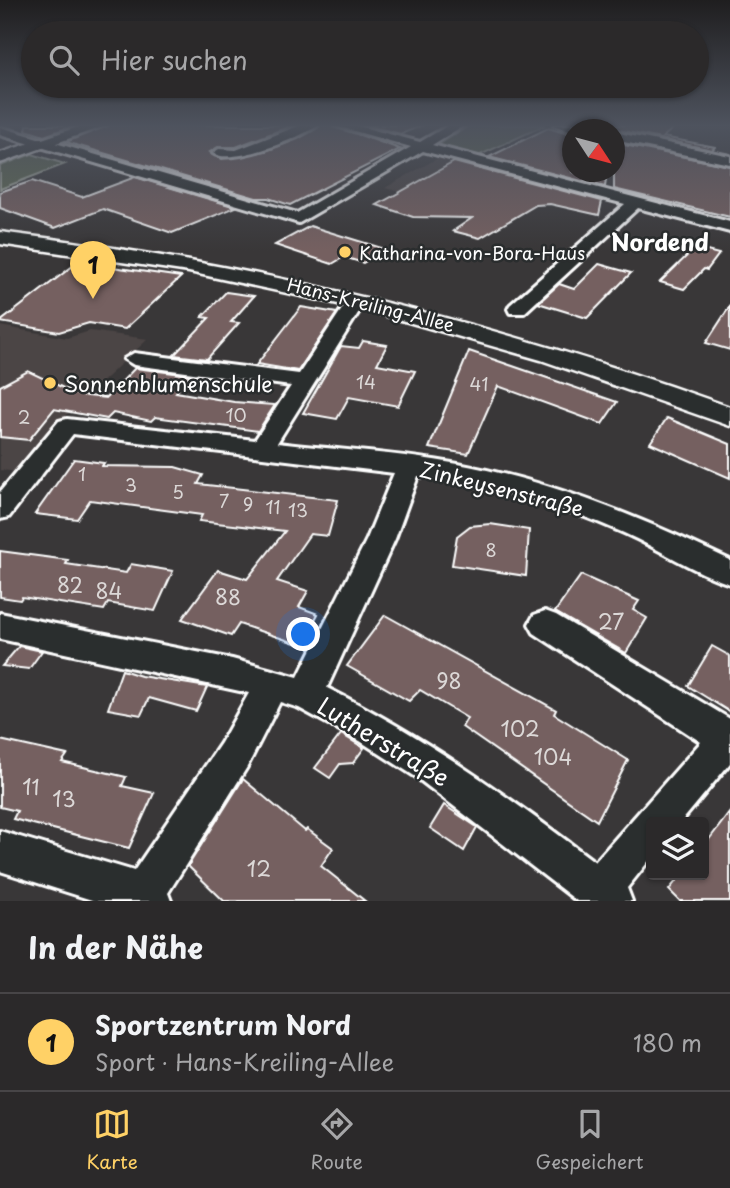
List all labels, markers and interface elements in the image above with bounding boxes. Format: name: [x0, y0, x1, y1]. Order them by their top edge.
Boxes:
search box: [21, 21, 709, 98]
text: Hier suchen: [101, 40, 248, 79]
icon: search: [45, 41, 83, 79]
north arrow: [562, 119, 625, 182]
district label: Nordend: [611, 224, 709, 259]
place label: Katharina-von-Bora-Haus: [359, 239, 585, 266]
pin: 1: [70, 241, 116, 299]
marker: Katharina-von-Bora-Haus: [337, 244, 353, 260]
street label: Hans-Kreiling-Allee: [285, 270, 458, 338]
place label: Sonnenblumenschule: [64, 367, 273, 399]
house number: 14: [356, 368, 376, 395]
house number: 41: [470, 370, 488, 397]
marker: Sonnenblumenschule: [42, 375, 58, 391]
house number: 10: [225, 401, 247, 428]
house number: 2: [18, 403, 30, 430]
street label: Zinkeysenstraße: [417, 452, 587, 524]
house number: 1: [78, 460, 86, 487]
house number: 3: [125, 471, 137, 498]
house number: 5: [172, 478, 184, 505]
house number: 7: [219, 487, 229, 514]
house number: 9: [243, 490, 253, 517]
house number: 11: [265, 493, 281, 520]
house number: 13: [288, 496, 308, 523]
house number: 8: [485, 536, 497, 563]
house number: 82: [57, 568, 83, 600]
house number: 84: [95, 574, 123, 606]
house number: 88: [215, 580, 241, 612]
house number: 27: [598, 605, 624, 637]
your location: [286, 617, 320, 651]
house number: 98: [436, 664, 462, 696]
street label: Lutherstraße: [311, 687, 457, 795]
house number: 102: [500, 712, 540, 744]
house number: 104: [534, 740, 572, 772]
house number: 11: [22, 770, 40, 802]
house number: 13: [52, 782, 76, 814]
map controls: [646, 817, 709, 880]
button: layers: [646, 817, 709, 880]
house number: 12: [247, 852, 271, 884]
text: In der Nähe: [28, 924, 203, 969]
text: Sportzentrum Nord: [95, 1005, 351, 1044]
text: 1: [46, 1025, 57, 1060]
text: 180 m: [633, 1025, 702, 1060]
text: Sport · Hans-Kreiling-Allee: [95, 1044, 394, 1079]
tab: Karte: [86, 1105, 138, 1175]
tab: Route: [311, 1105, 363, 1175]
tab: Gespeichert: [536, 1105, 644, 1175]

